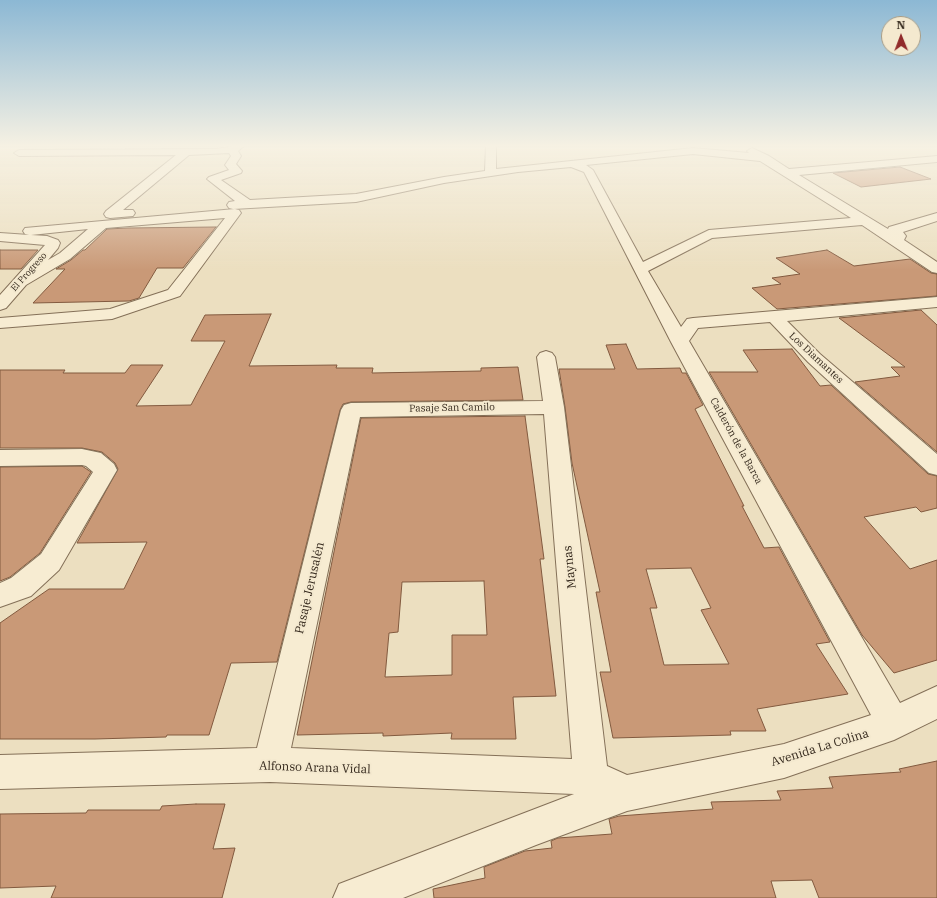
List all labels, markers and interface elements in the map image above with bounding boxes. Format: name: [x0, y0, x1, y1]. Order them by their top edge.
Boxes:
north arrow: [881, 16, 921, 56]
text: N: [896, 18, 905, 32]
street label: El Progreso: [9, 250, 49, 294]
street label: Los Diamantes: [786, 330, 846, 386]
street label: Calderón de la Barca: [707, 396, 765, 486]
street label: Pasaje San Camilo: [409, 401, 495, 415]
street label: Pasaje Jerusalén: [292, 541, 328, 635]
street label: Maynas: [561, 545, 579, 589]
street label: Avenida La Colina: [769, 726, 871, 770]
street label: Alfonso Arana Vidal: [259, 759, 371, 777]

